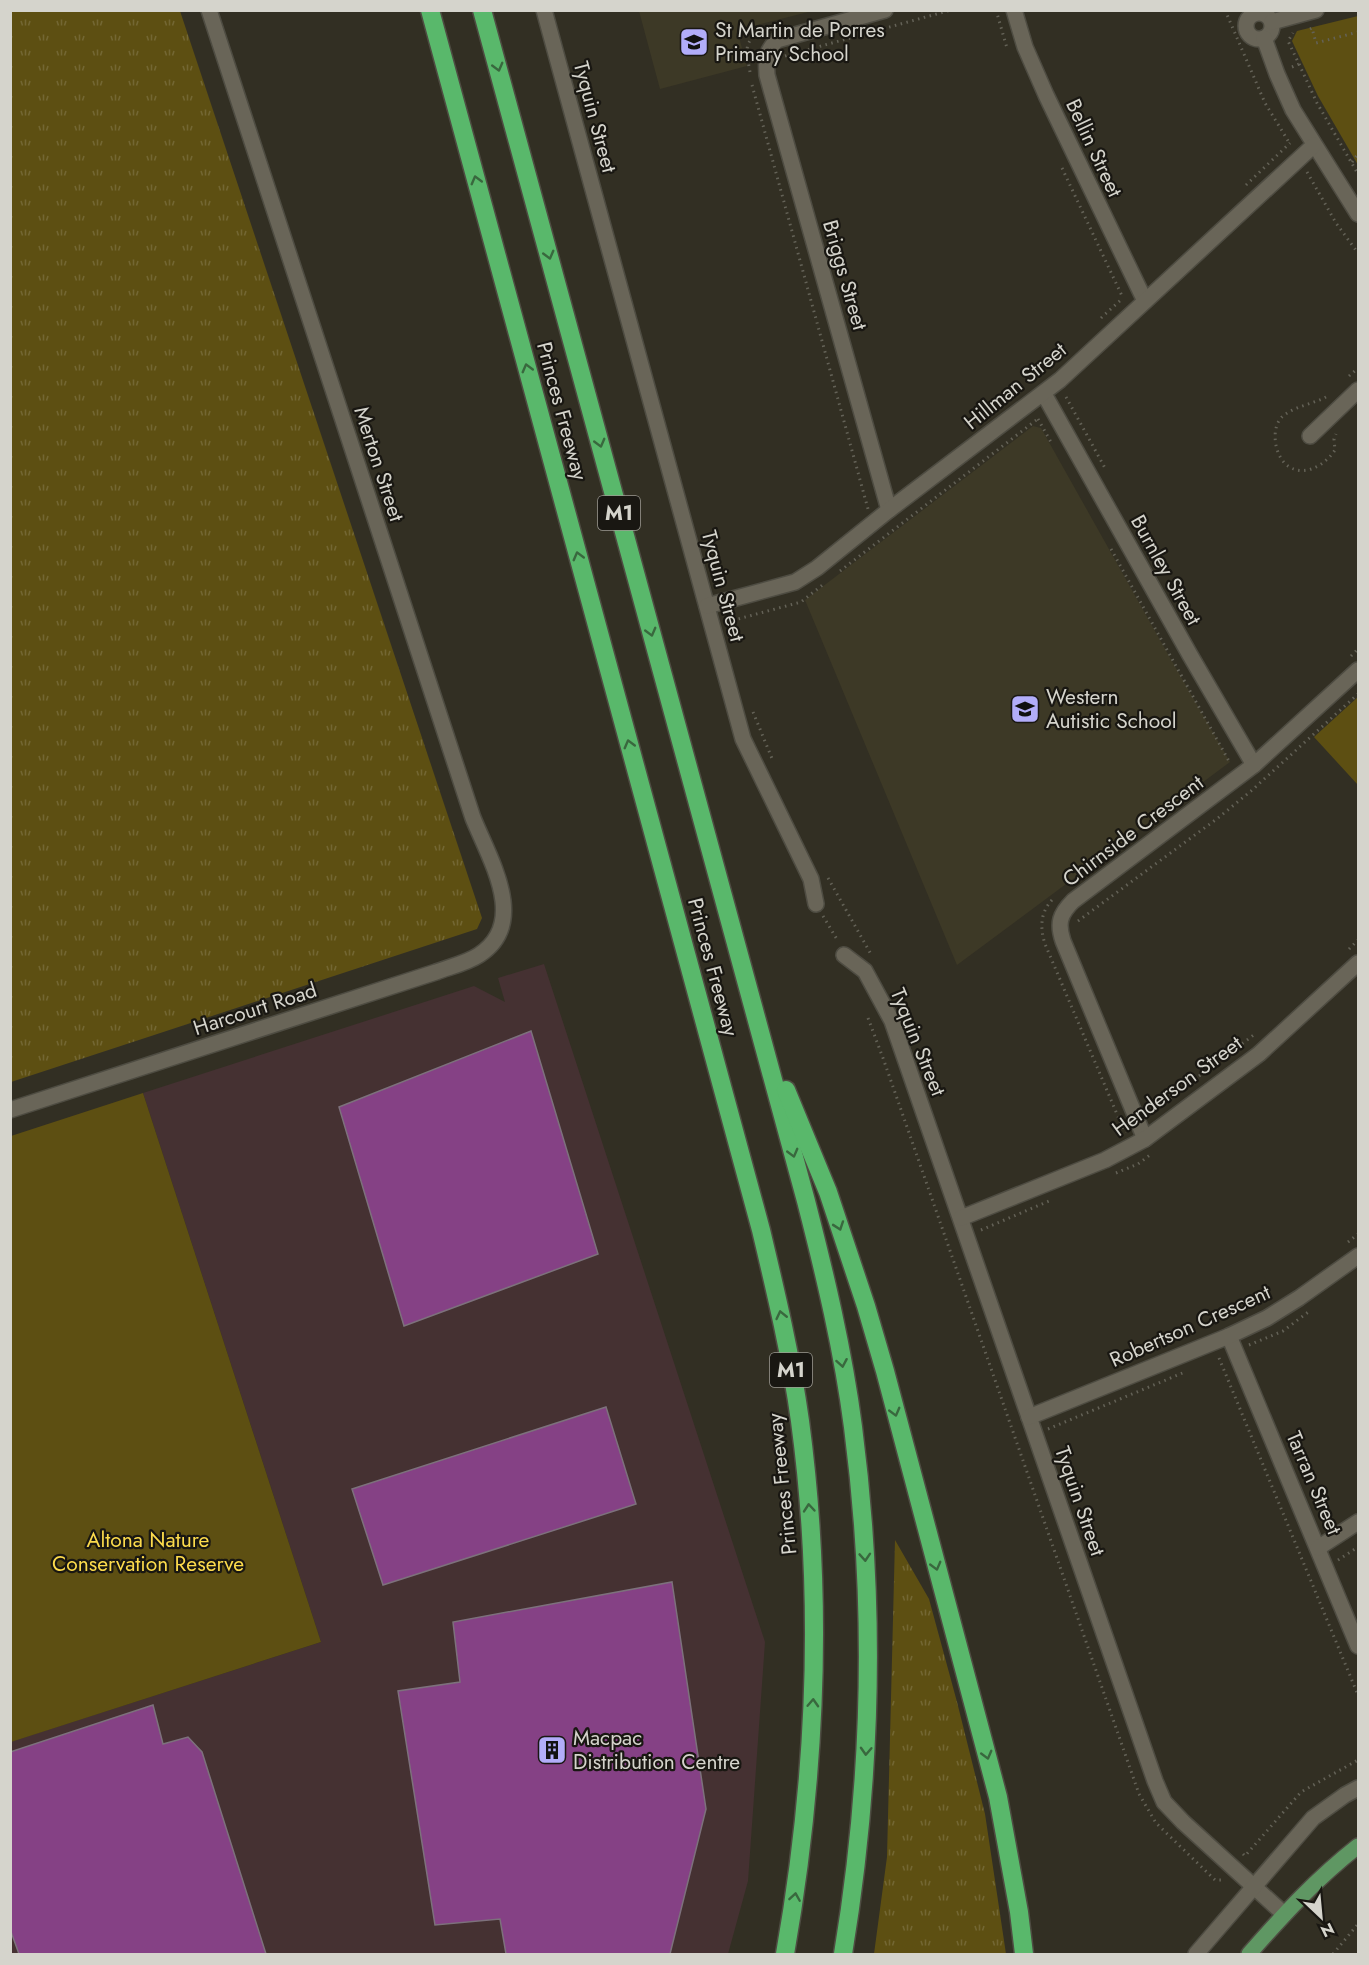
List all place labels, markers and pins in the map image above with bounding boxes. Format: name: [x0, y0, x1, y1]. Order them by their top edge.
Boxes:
place label: St Martin de Porres Primary School: [715, 15, 885, 69]
school or university icon: St Martin de Porres Primary School: [678, 26, 710, 58]
place label: Western Autistic School: [1046, 682, 1177, 736]
school or university icon: Western Autistic School: [1009, 693, 1041, 725]
place label: Macpac Distribution Centre: [573, 1723, 740, 1777]
building icon: Macpac Distribution Centre: [536, 1734, 568, 1766]

